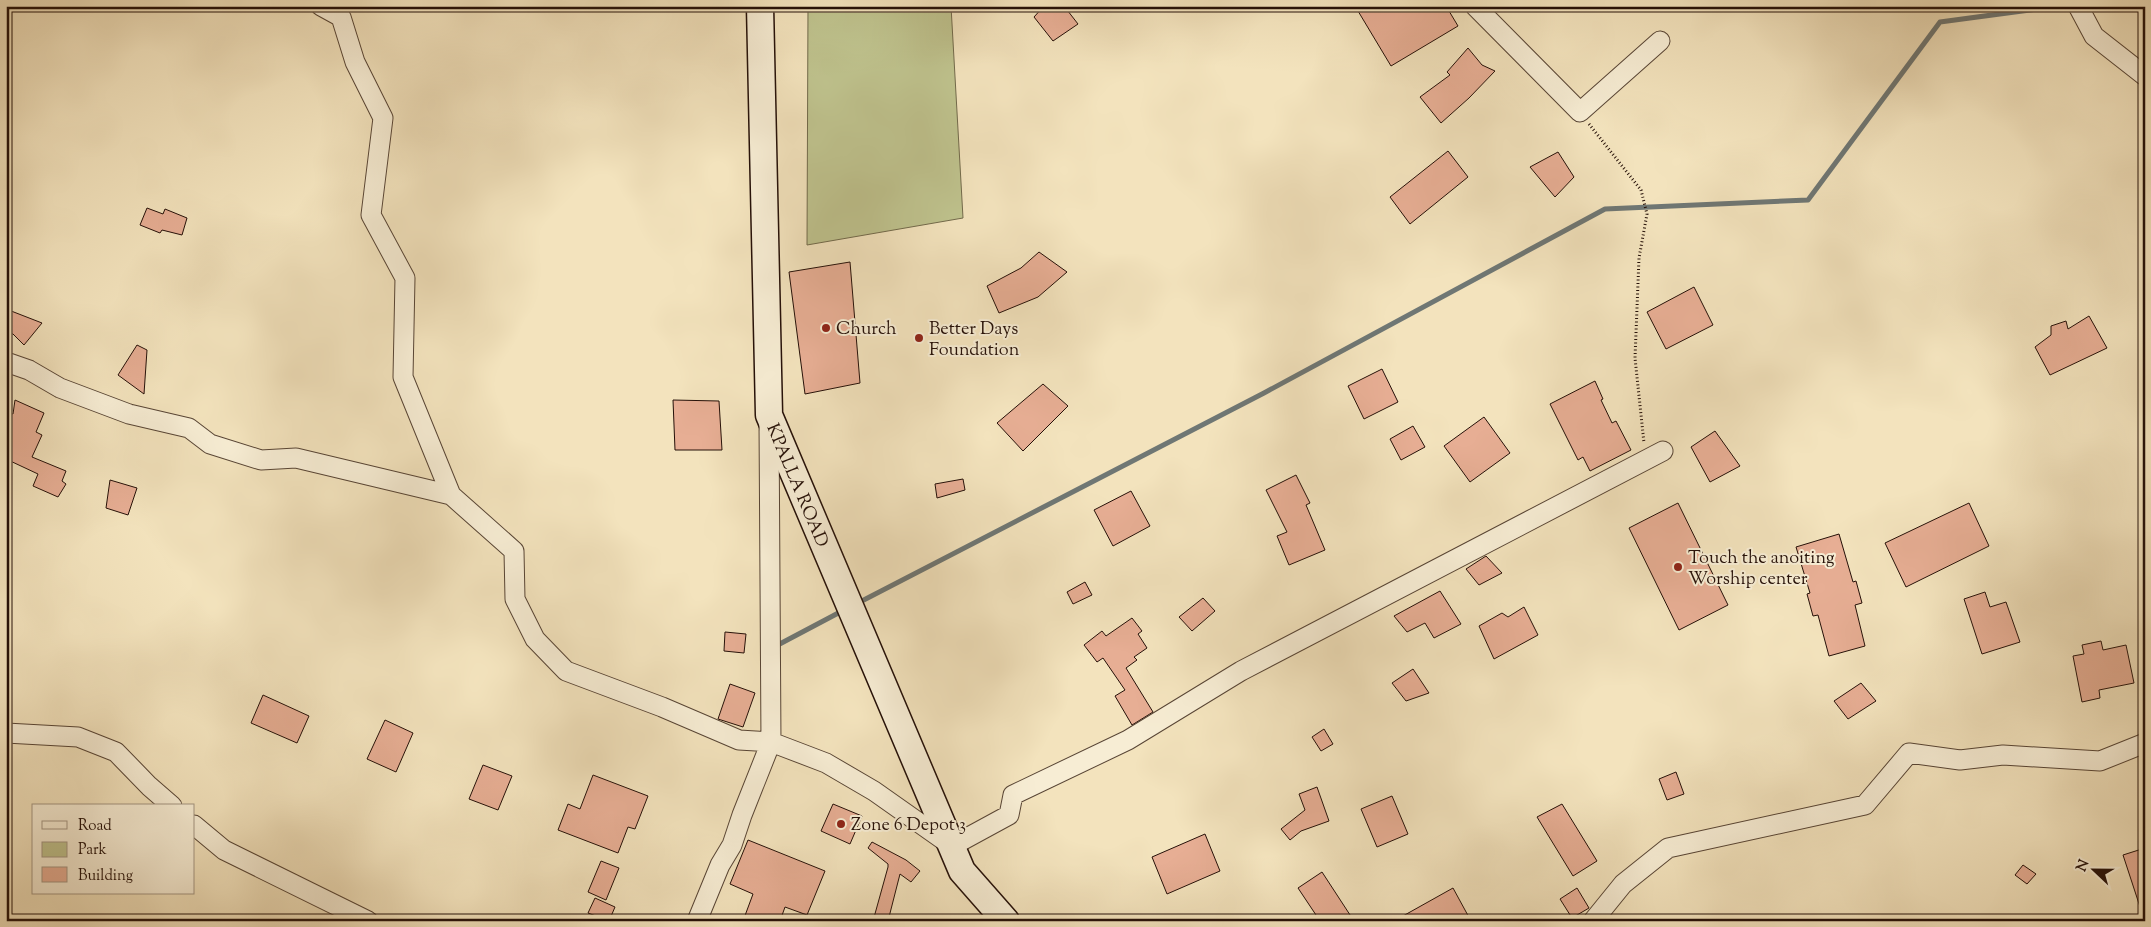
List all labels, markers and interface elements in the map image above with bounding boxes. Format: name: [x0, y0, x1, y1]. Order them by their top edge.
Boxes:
place label: Church: [836, 317, 897, 343]
place label: Better Days Foundation: [929, 317, 1020, 364]
marker: Church: [820, 322, 832, 334]
marker: Better Days Foundation: [913, 332, 925, 344]
street label: KPALLA ROAD: [758, 420, 834, 552]
place label: Touch the anoiting Worship center: [1688, 546, 1835, 593]
marker: Touch the anoiting Worship center: [1672, 561, 1684, 573]
legend: [32, 804, 195, 894]
place label: Zone 6 Depot 3: [851, 813, 966, 839]
text: Road: [78, 816, 112, 837]
marker: Zone 6 Depot 3: [835, 818, 847, 830]
text: Park: [78, 840, 107, 861]
north arrow: [2068, 844, 2118, 894]
text: N: [2072, 857, 2095, 875]
text: Building: [78, 866, 133, 887]

